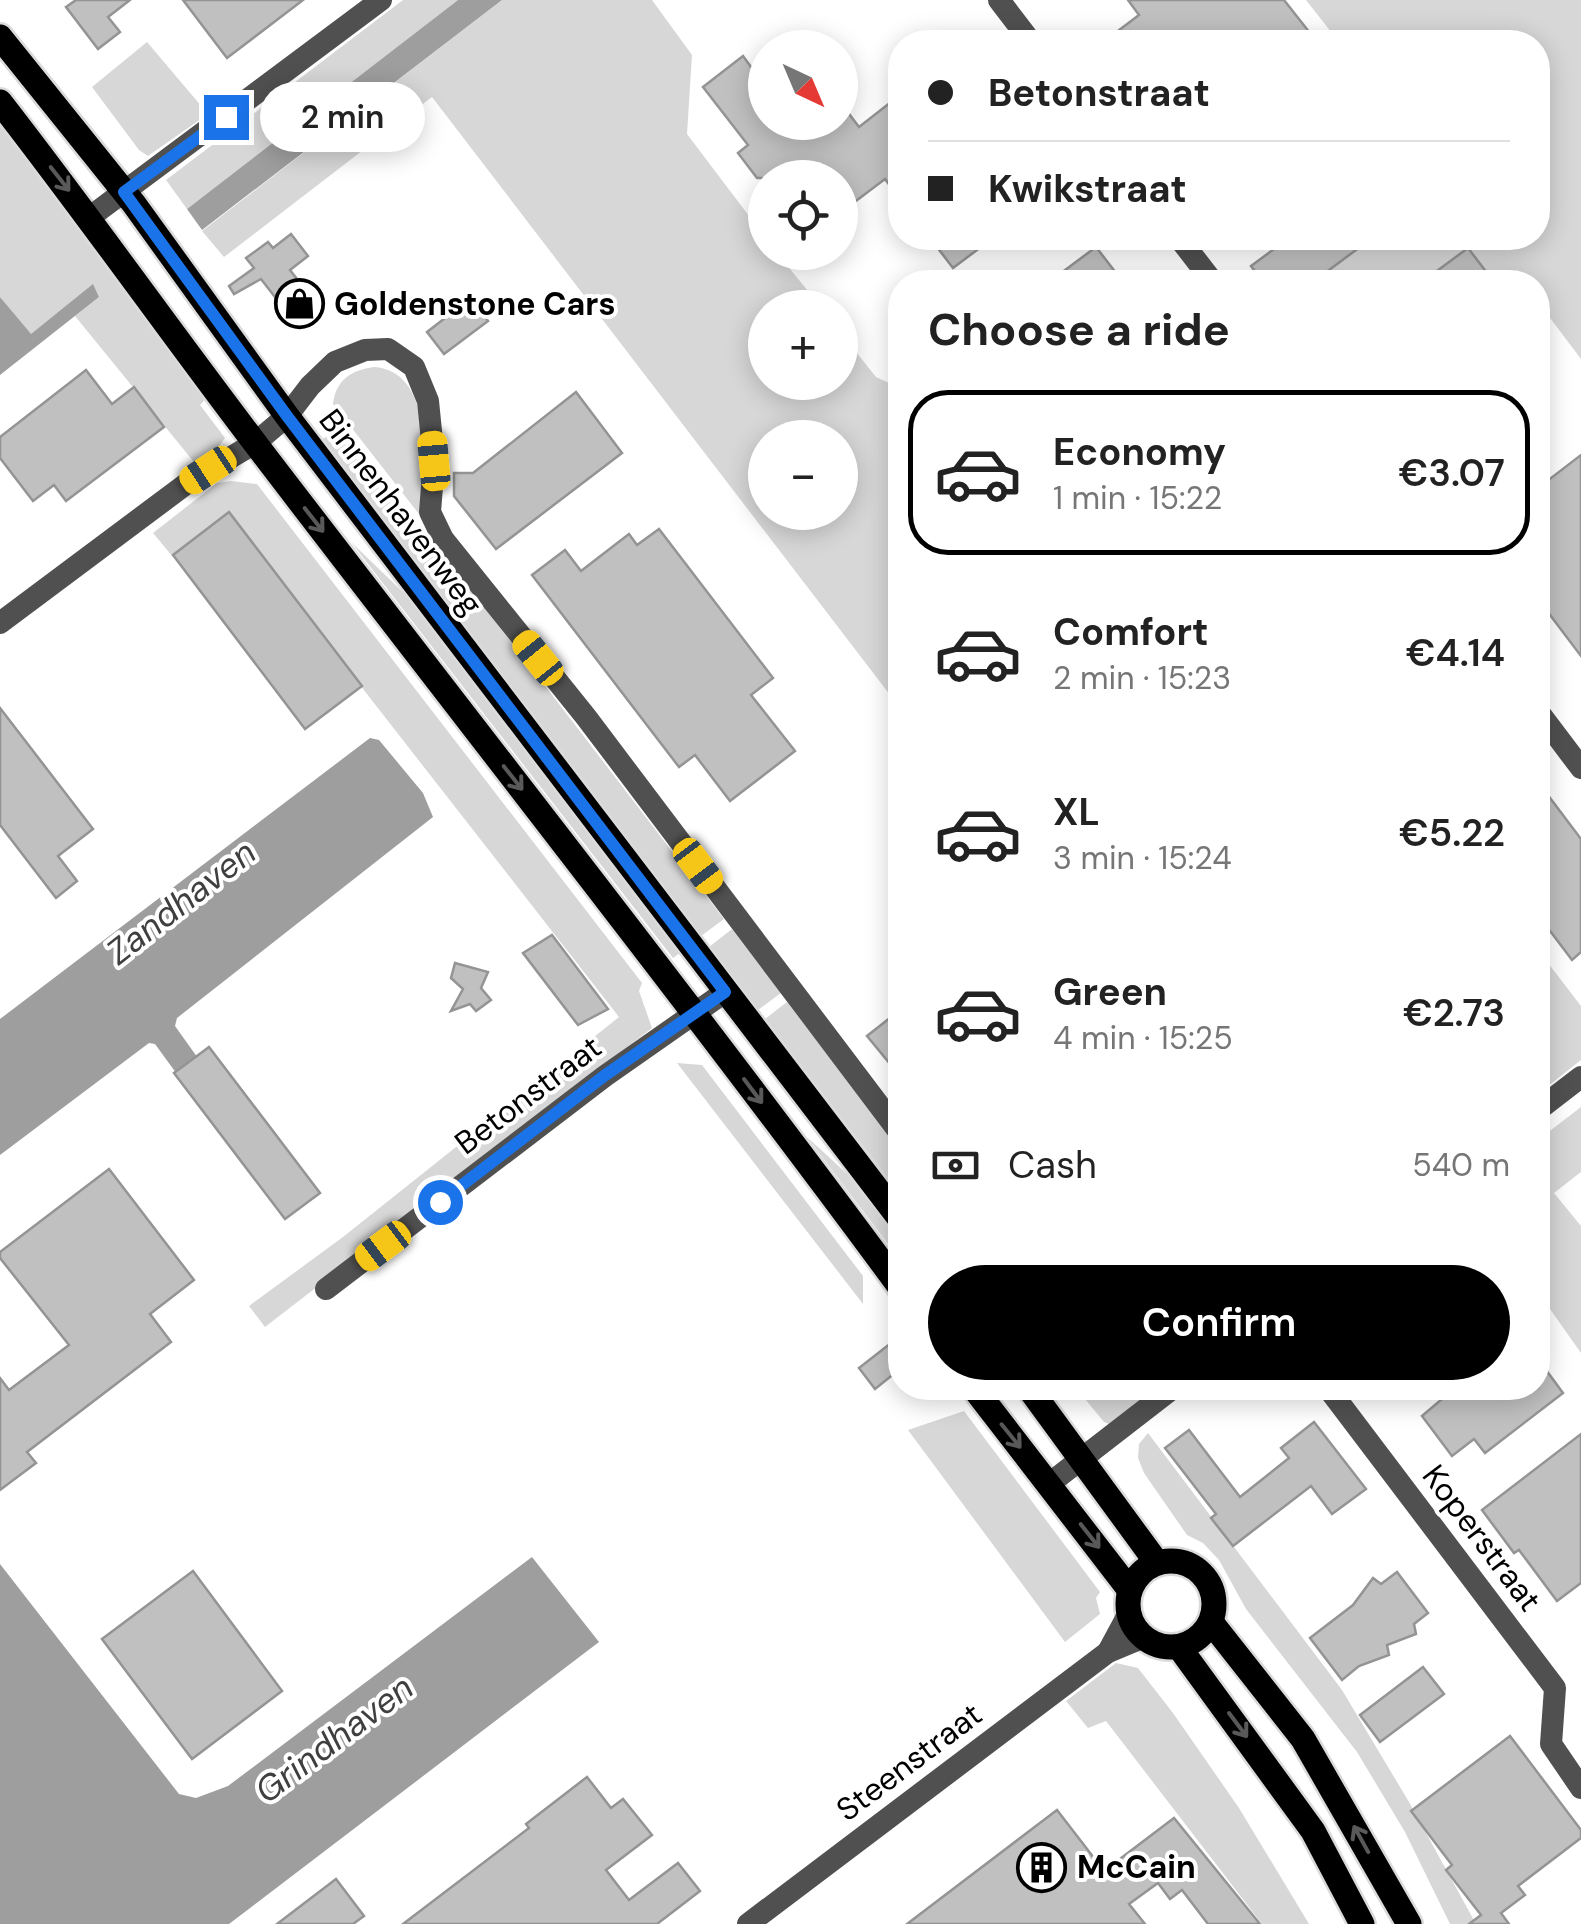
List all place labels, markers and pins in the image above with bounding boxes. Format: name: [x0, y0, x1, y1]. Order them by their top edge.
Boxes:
shop icon: Goldenstone Cars: [273, 278, 325, 330]
place label: Goldenstone Cars: [334, 283, 615, 325]
building icon: McCain: [1016, 1841, 1068, 1893]
place label: McCain: [1077, 1846, 1196, 1888]

